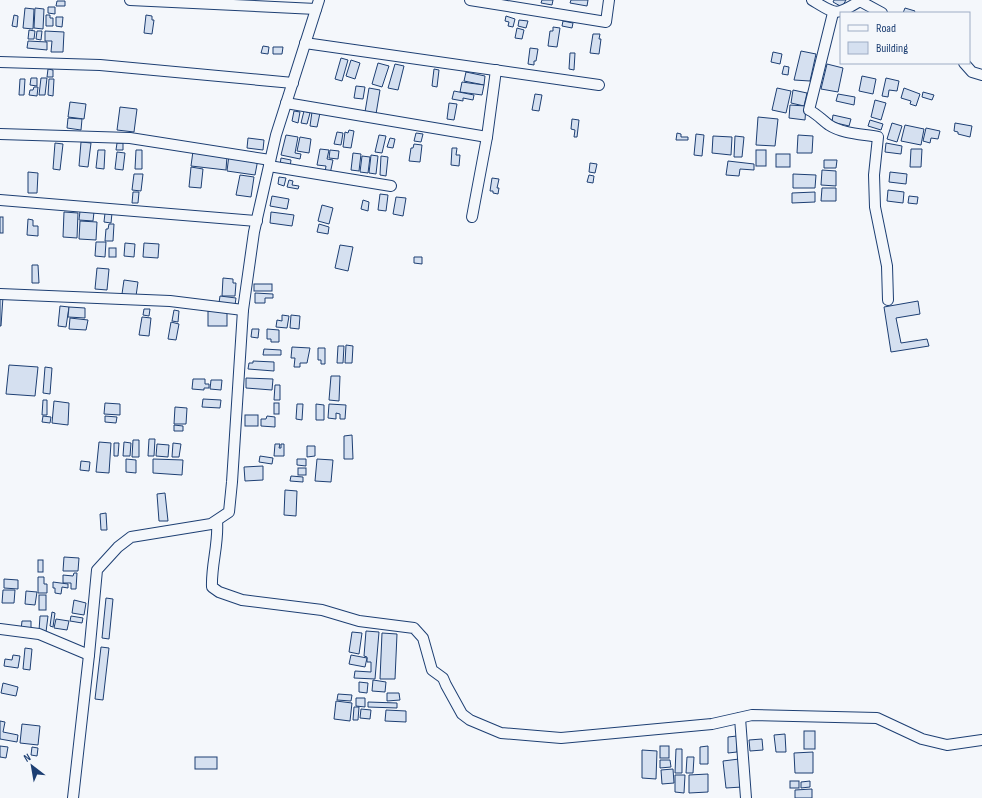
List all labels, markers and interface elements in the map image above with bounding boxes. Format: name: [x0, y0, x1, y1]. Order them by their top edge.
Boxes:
legend: [840, 12, 970, 64]
text: Road: [876, 21, 896, 36]
text: Building: [876, 41, 908, 56]
north arrow: [12, 746, 52, 786]
text: N: [21, 751, 33, 765]

